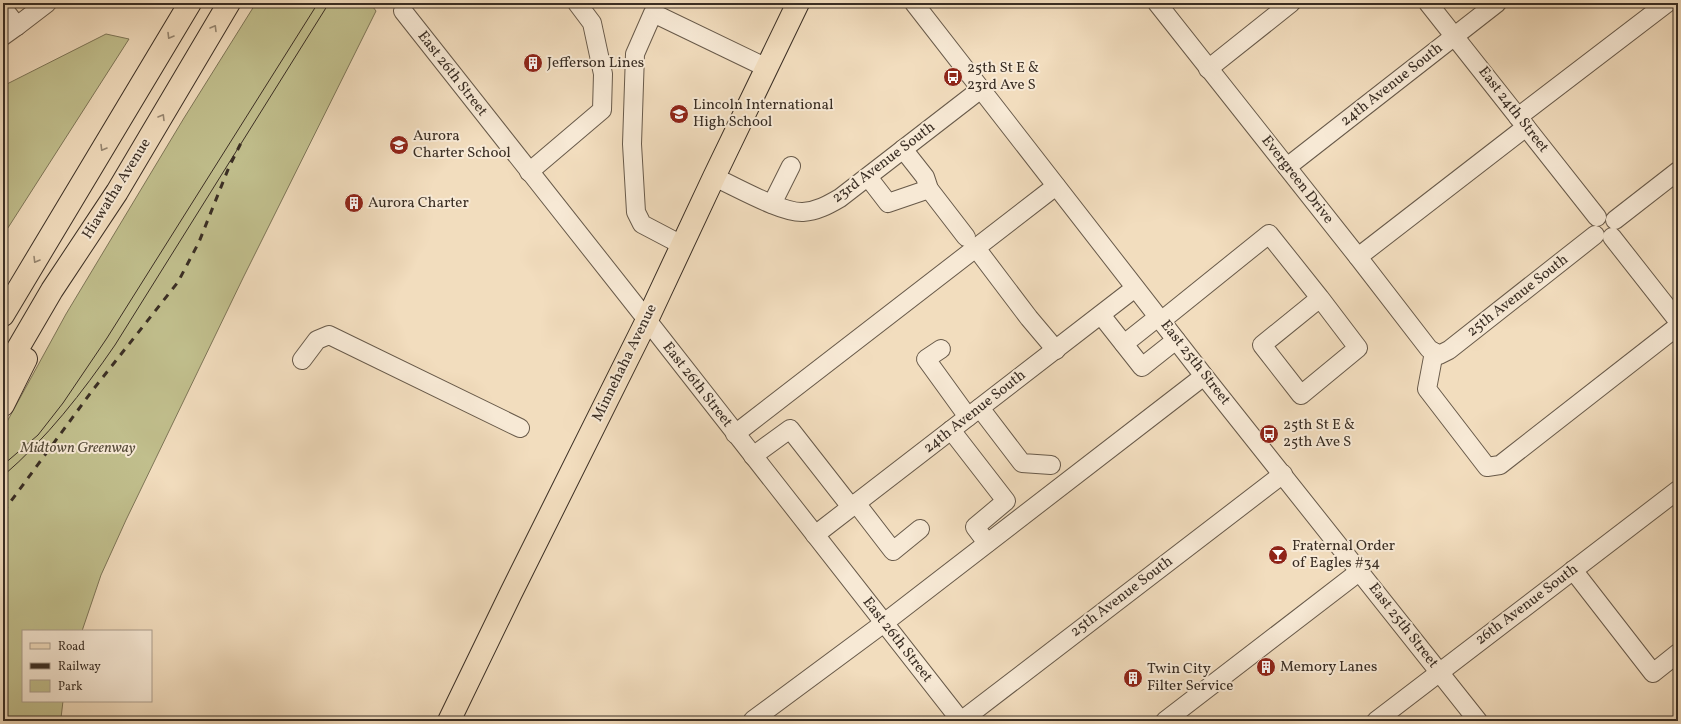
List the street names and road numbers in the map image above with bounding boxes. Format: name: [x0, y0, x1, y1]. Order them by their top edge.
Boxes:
street label: East 26th Street: [412, 27, 492, 121]
street label: 24th Avenue South: [1336, 38, 1448, 132]
street label: East 24th Street: [1473, 62, 1553, 158]
street label: 23rd Avenue South: [828, 117, 940, 209]
street label: Evergreen Drive: [1256, 131, 1338, 229]
street label: Hiawatha Avenue: [78, 134, 156, 244]
street label: 25th Avenue South: [1463, 250, 1573, 342]
street label: Minnehaha Avenue: [587, 301, 663, 425]
street label: East 25th Street: [1155, 316, 1235, 410]
street label: East 26th Street: [657, 338, 737, 432]
street label: 24th Avenue South: [919, 365, 1031, 459]
street label: 25th Avenue South: [1066, 551, 1178, 643]
street label: 26th Avenue South: [1471, 559, 1583, 651]
street label: East 25th Street: [1363, 579, 1443, 673]
street label: East 26th Street: [857, 593, 937, 687]

